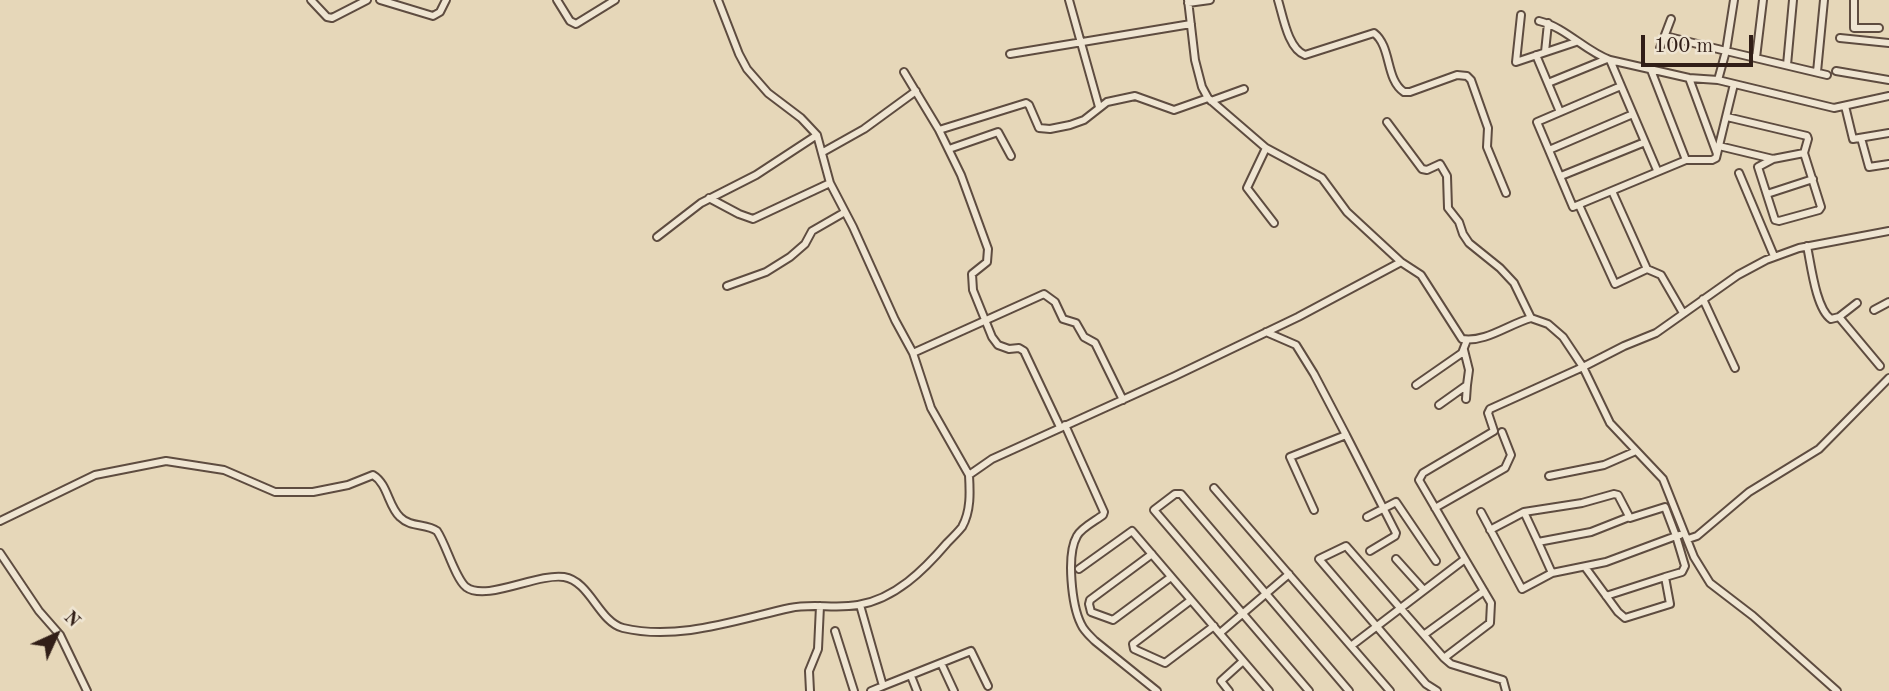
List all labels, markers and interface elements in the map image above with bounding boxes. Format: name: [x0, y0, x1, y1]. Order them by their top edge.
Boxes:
scale bar: [1644, 21, 1756, 65]
text: 100 m: [1654, 36, 1713, 57]
north arrow: [21, 600, 91, 670]
text: N: [59, 608, 83, 632]

